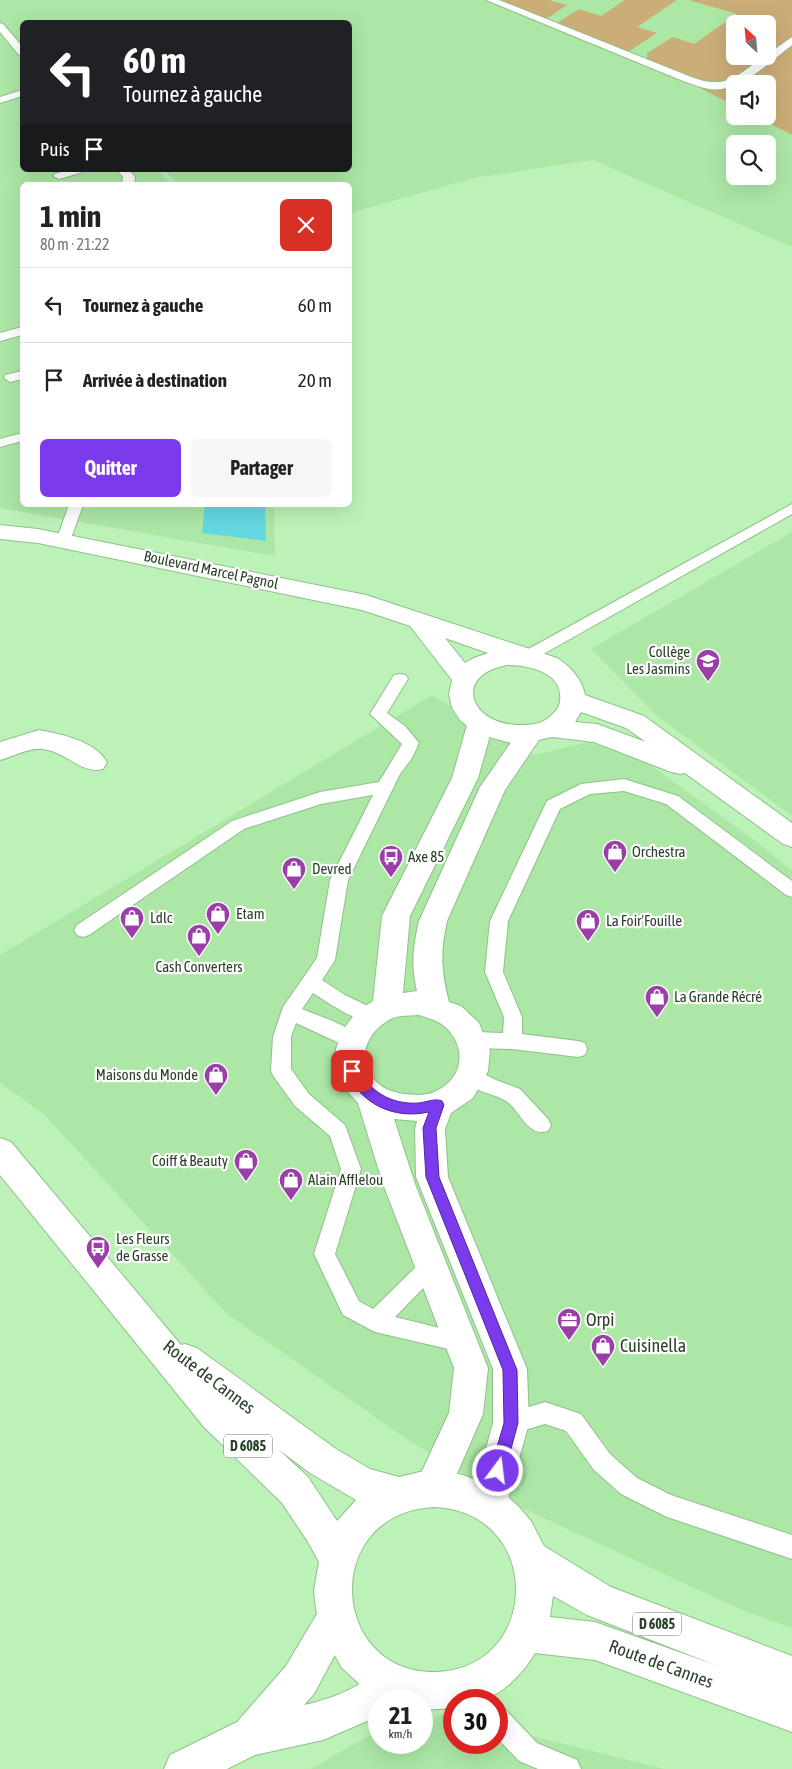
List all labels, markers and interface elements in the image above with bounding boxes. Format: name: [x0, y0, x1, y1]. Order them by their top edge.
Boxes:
north arrow: [726, 15, 776, 65]
map controls: [726, 15, 776, 185]
icon: left: [40, 40, 105, 105]
text: 60 m: [123, 40, 186, 80]
button: sound: [726, 75, 776, 125]
text: Tournez à gauche: [123, 81, 262, 107]
icon: arrive: [80, 135, 108, 163]
button: search: [726, 135, 776, 185]
text: Puis: [40, 138, 70, 160]
text: 1 min: [40, 199, 101, 233]
button: close: [280, 199, 332, 251]
text: 80 m · 21:22: [40, 235, 110, 253]
icon: left: [40, 291, 68, 319]
text: Tournez à gauche: [83, 294, 203, 316]
text: 60 m: [298, 294, 332, 316]
icon: arrive: [40, 366, 68, 394]
text: Arrivée à destination: [83, 369, 227, 391]
text: 20 m: [298, 369, 332, 391]
button: Quitter: [40, 439, 181, 497]
button: Partager: [191, 439, 332, 497]
street label: Boulevard Marcel Pagnol: [142, 547, 280, 592]
place label: Collège Les Jasmins: [626, 643, 690, 677]
school or university icon: Collège Les Jasmins: [695, 648, 721, 682]
shop icon: Orchestra: [602, 839, 628, 873]
place label: Orchestra: [632, 843, 686, 860]
bus stop icon: Axe 85: [378, 844, 404, 878]
place label: Axe 85: [408, 848, 444, 865]
shop icon: Devred: [281, 856, 307, 890]
place label: Devred: [312, 860, 352, 877]
shop icon: Etam: [205, 901, 231, 935]
shop icon: Ldlc: [119, 905, 145, 939]
place label: Etam: [236, 905, 265, 922]
shop icon: La Foir'Fouille: [575, 908, 601, 942]
place label: Ldlc: [150, 909, 173, 926]
place label: La Foir'Fouille: [606, 912, 682, 929]
shop icon: Cash Converters: [186, 923, 212, 957]
place label: Cash Converters: [155, 958, 243, 975]
shop icon: La Grande Récré: [644, 984, 670, 1018]
place label: La Grande Récré: [674, 988, 762, 1005]
pin: [331, 1050, 373, 1092]
icon: arrive: [338, 1057, 366, 1085]
shop icon: Maisons du Monde: [203, 1062, 229, 1096]
place label: Maisons du Monde: [96, 1066, 198, 1083]
shop icon: Coiff & Beauty: [233, 1148, 259, 1182]
place label: Coiff & Beauty: [152, 1152, 228, 1169]
shop icon: Alain Afflelou: [278, 1167, 304, 1201]
place label: Alain Afflelou: [308, 1171, 383, 1188]
place label: Les Fleurs de Grasse: [116, 1230, 170, 1264]
bus stop icon: Les Fleurs de Grasse: [85, 1235, 111, 1269]
office icon: Orpi: [556, 1307, 582, 1341]
place label: Orpi: [586, 1309, 615, 1330]
shop icon: Cuisinella: [590, 1333, 616, 1367]
street label: Route de Cannes: [159, 1335, 259, 1418]
place label: Cuisinella: [620, 1335, 686, 1356]
road number: D 6085: [224, 1434, 272, 1458]
position arrow: [471, 1444, 523, 1496]
road number: D 6085: [633, 1612, 681, 1636]
street label: Route de Cannes: [606, 1635, 716, 1692]
speed limit sign: 30: [443, 1689, 508, 1754]
text: 21: [389, 1701, 412, 1729]
text: km/h: [389, 1727, 412, 1741]

